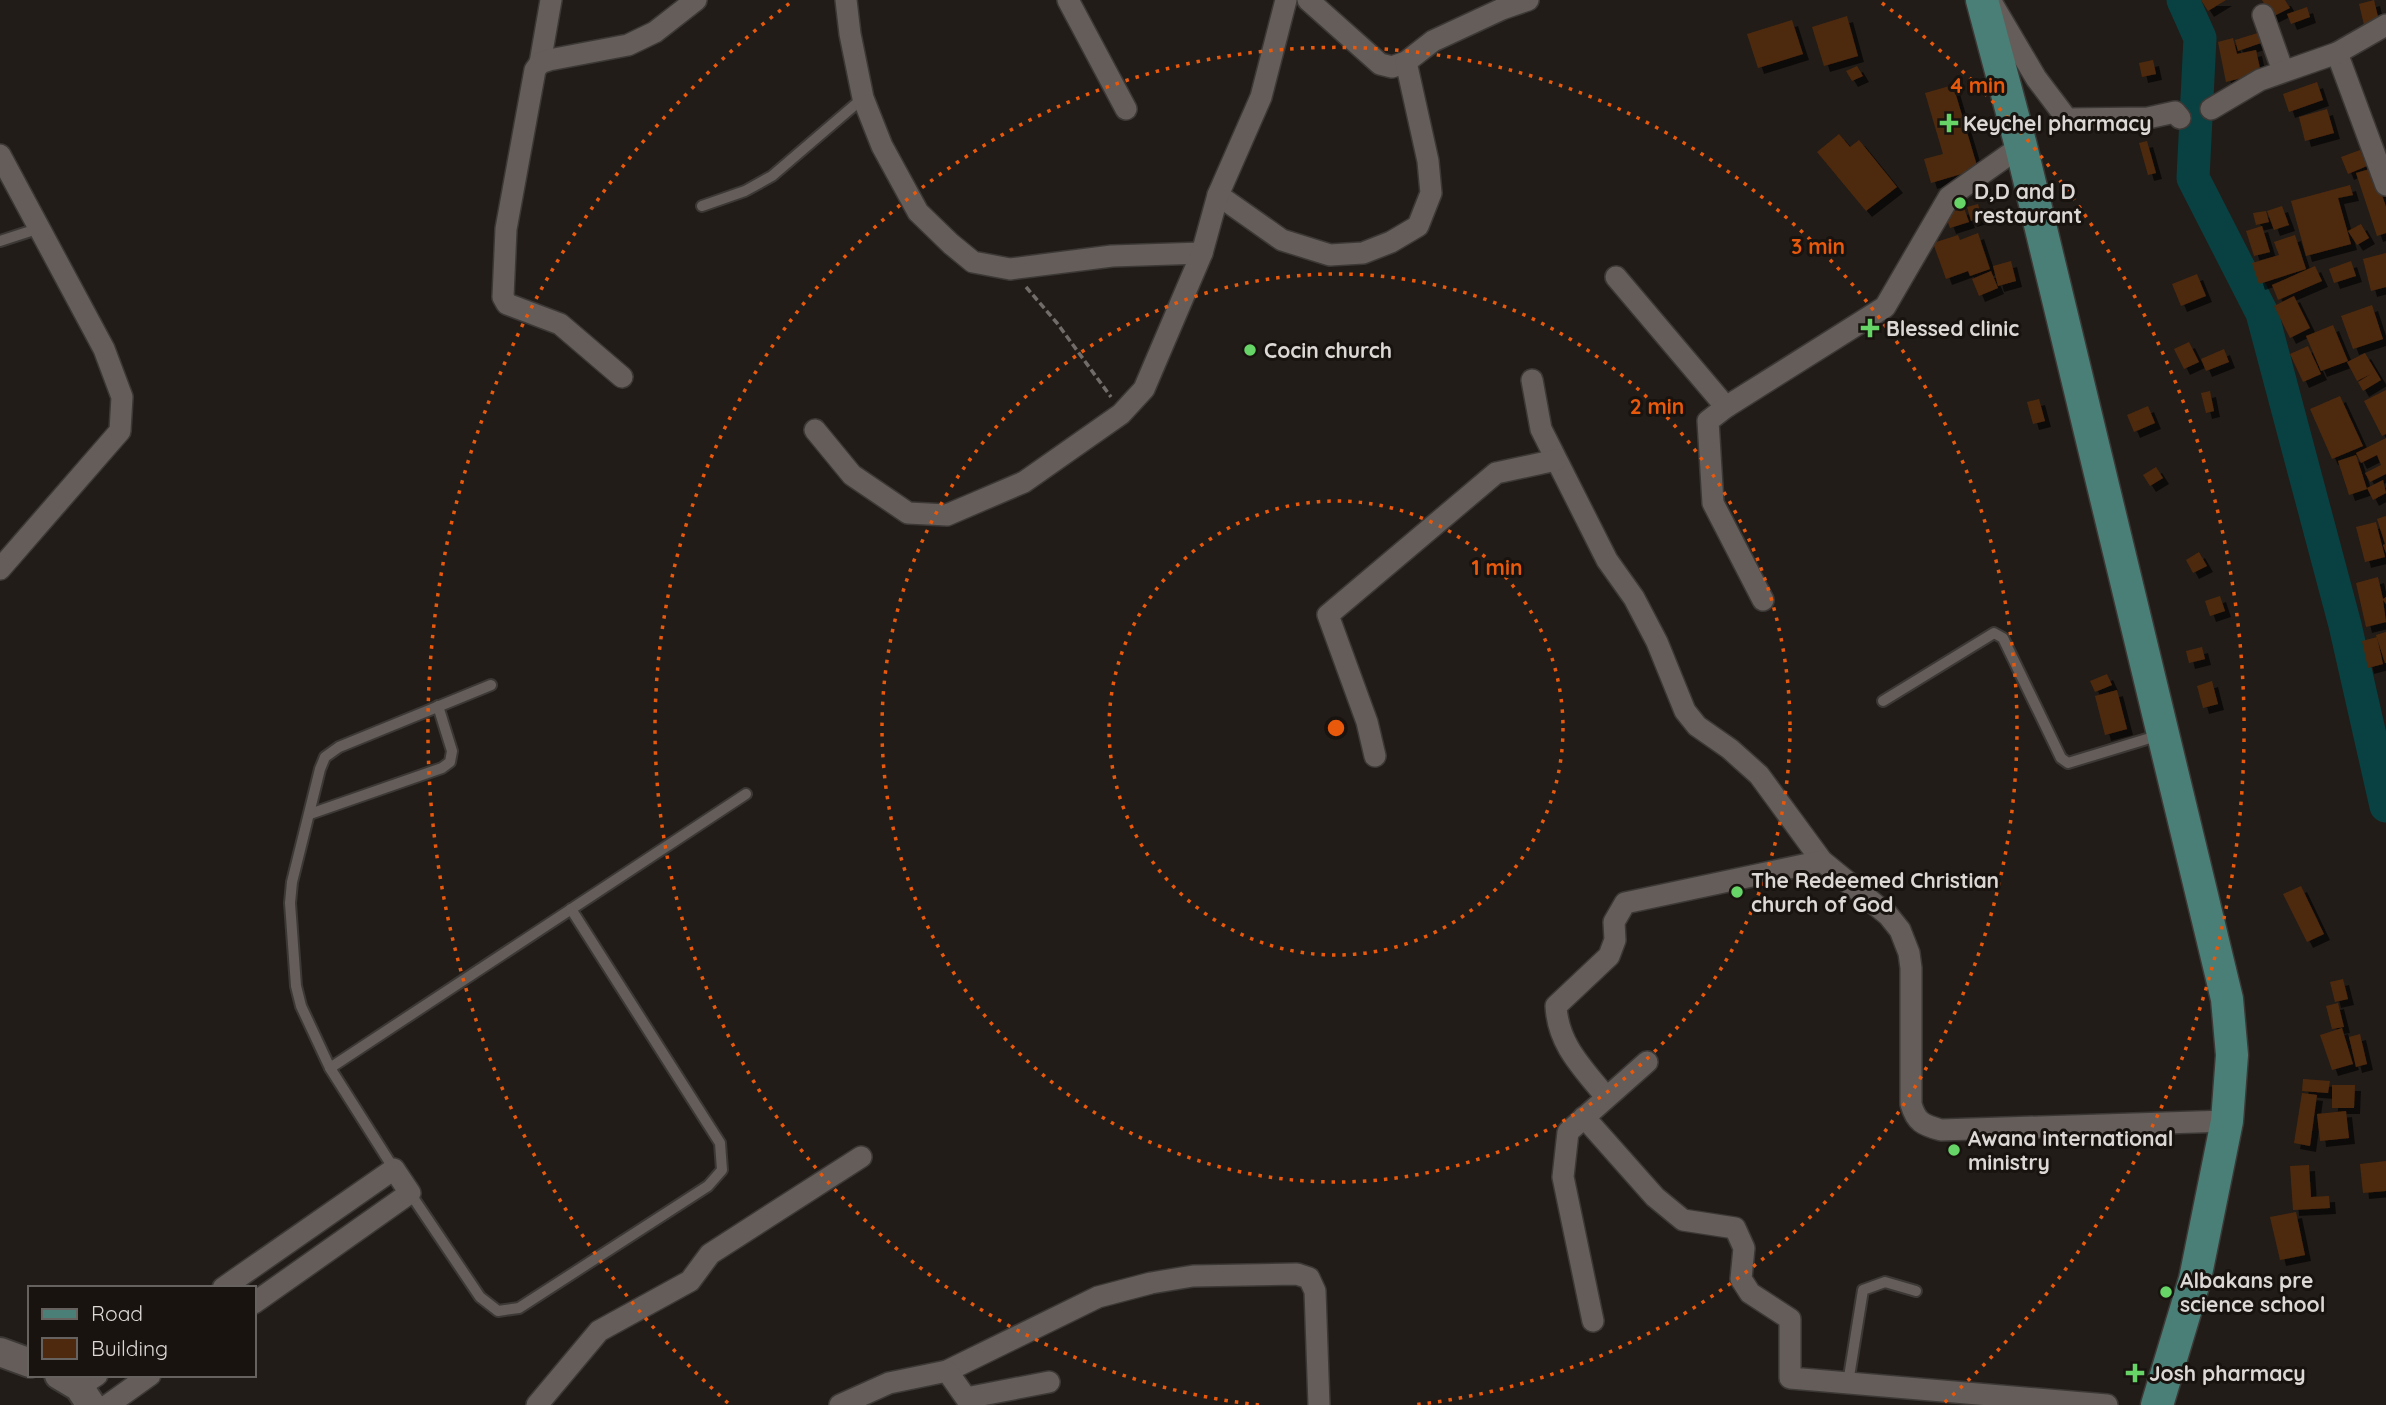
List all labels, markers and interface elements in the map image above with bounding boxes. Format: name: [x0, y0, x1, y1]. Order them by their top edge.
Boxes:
text: 4 min: [1950, 72, 2006, 98]
place label: Keychel pharmacy: [1963, 110, 2152, 136]
marker: Keychel pharmacy: [1941, 115, 1957, 131]
place label: D,D and D restaurant: [1974, 178, 2082, 228]
marker: D,D and D restaurant: [1952, 195, 1968, 211]
text: 3 min: [1791, 233, 1845, 259]
place label: Blessed clinic: [1886, 315, 2019, 341]
marker: Blessed clinic: [1860, 318, 1880, 338]
place label: Cocin church: [1264, 337, 1392, 363]
marker: Cocin church: [1242, 342, 1258, 358]
text: 2 min: [1630, 393, 1684, 419]
text: 1 min: [1472, 554, 1522, 580]
centre of rings: [1324, 716, 1348, 740]
place label: The Redeemed Christian church of God: [1751, 867, 1999, 917]
marker: The Redeemed Christian church of God: [1729, 884, 1745, 900]
place label: Awana international ministry: [1968, 1125, 2173, 1175]
marker: Awana international ministry: [1946, 1142, 1962, 1158]
place label: Albakans pre science school: [2180, 1267, 2325, 1317]
marker: Albakans pre science school: [2158, 1284, 2174, 1300]
legend: [28, 1286, 256, 1377]
text: Road: [91, 1300, 143, 1326]
text: Building: [91, 1335, 168, 1361]
place label: Josh pharmacy: [2149, 1360, 2306, 1386]
marker: Josh pharmacy: [2127, 1365, 2143, 1381]

